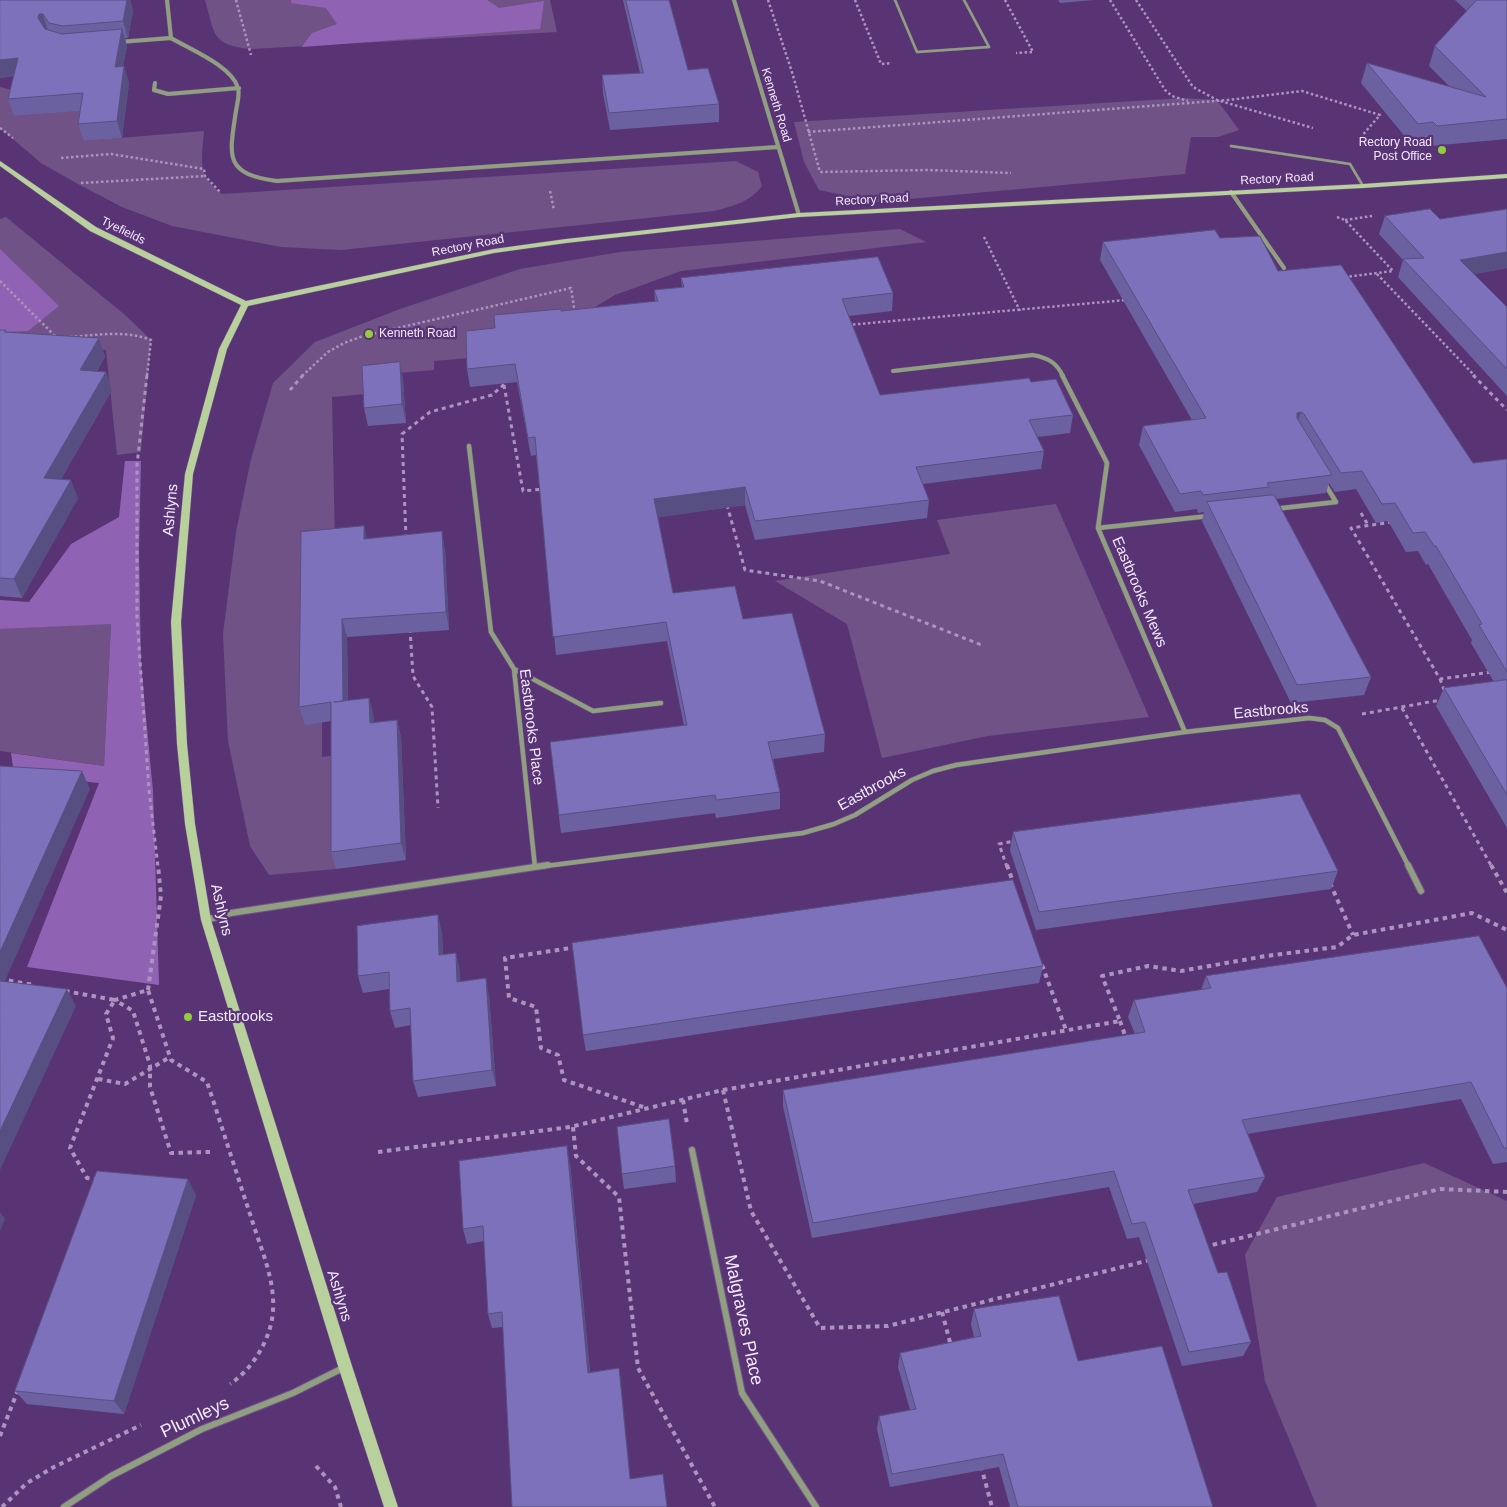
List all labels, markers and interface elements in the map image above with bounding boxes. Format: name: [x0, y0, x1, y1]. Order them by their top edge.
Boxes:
street label: Kenneth Road: [758, 66, 794, 144]
place label: Rectory Road Post Office: [1359, 136, 1432, 164]
marker: Rectory Road Post Office: [1436, 144, 1448, 156]
street label: Rectory Road: [1240, 170, 1314, 188]
street label: Rectory Road: [835, 191, 909, 209]
street label: Tyefields: [99, 214, 147, 248]
street label: Rectory Road: [431, 232, 505, 260]
place label: Kenneth Road: [379, 327, 456, 341]
marker: Kenneth Road: [363, 328, 375, 340]
street label: Ashlyns: [160, 483, 182, 537]
street label: Eastbrooks Mews: [1108, 534, 1170, 650]
street label: Eastbrooks Place: [515, 668, 547, 786]
street label: Eastbrooks: [1233, 699, 1309, 723]
street label: Eastbrooks: [835, 763, 909, 815]
street label: Ashlyns: [206, 882, 236, 938]
place label: Eastbrooks: [198, 1008, 273, 1026]
marker: Eastbrooks: [182, 1011, 194, 1023]
street label: Malgraves Place: [719, 1253, 767, 1387]
street label: Ashlyns: [323, 1268, 355, 1324]
street label: Plumleys: [157, 1393, 233, 1443]

